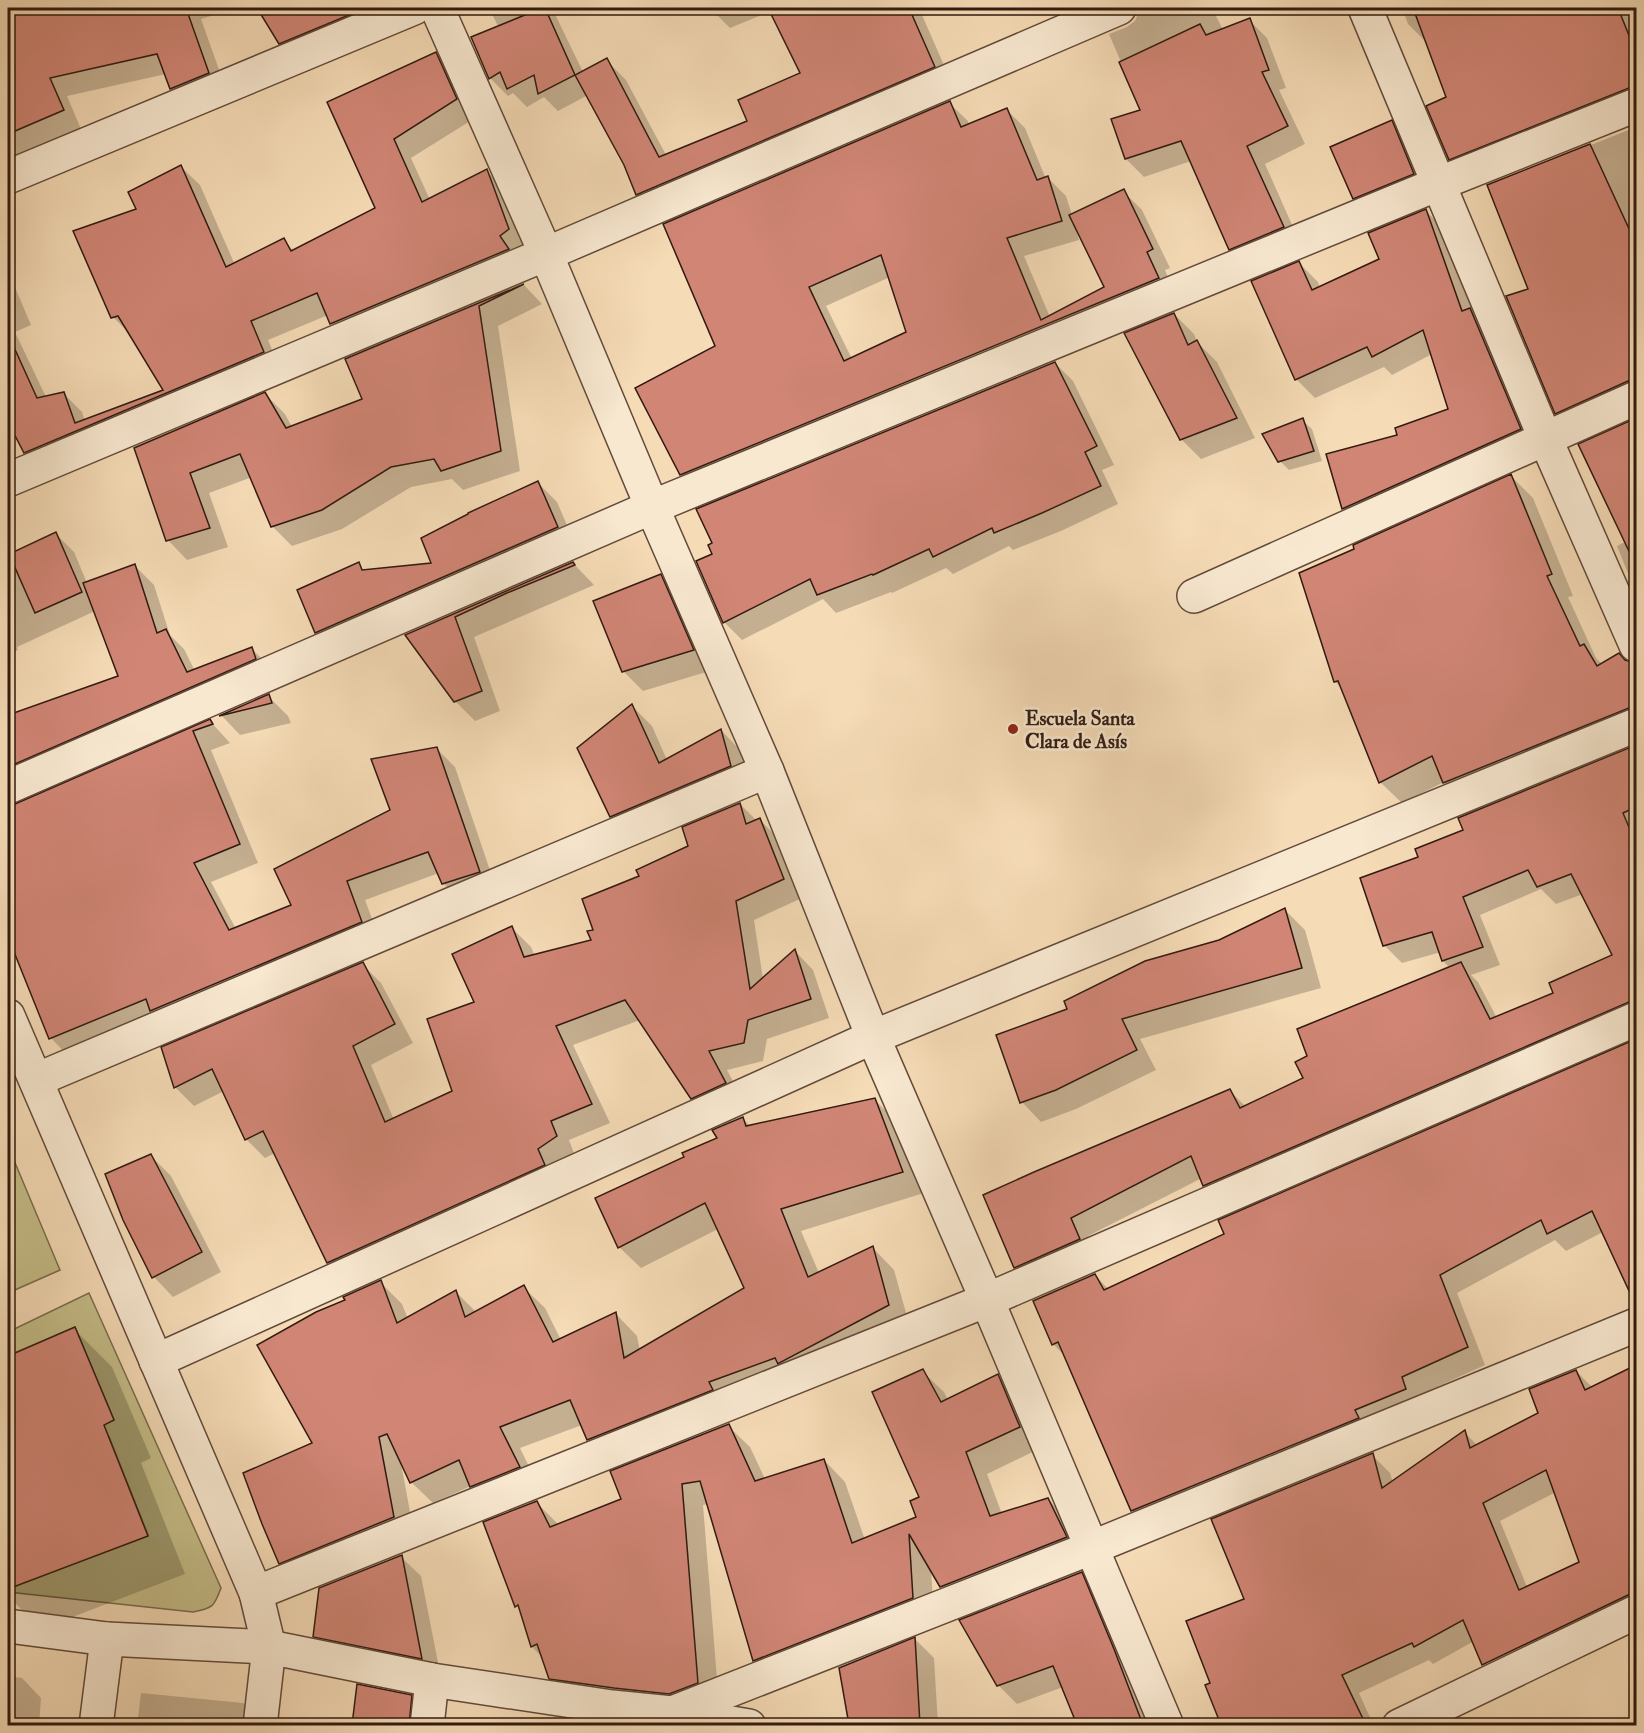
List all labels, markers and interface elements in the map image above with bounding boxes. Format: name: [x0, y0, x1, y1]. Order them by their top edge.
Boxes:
place label: Escuela Santa Clara de Asís: [1025, 706, 1136, 754]
marker: Escuela Santa Clara de Asís: [1006, 722, 1020, 736]

